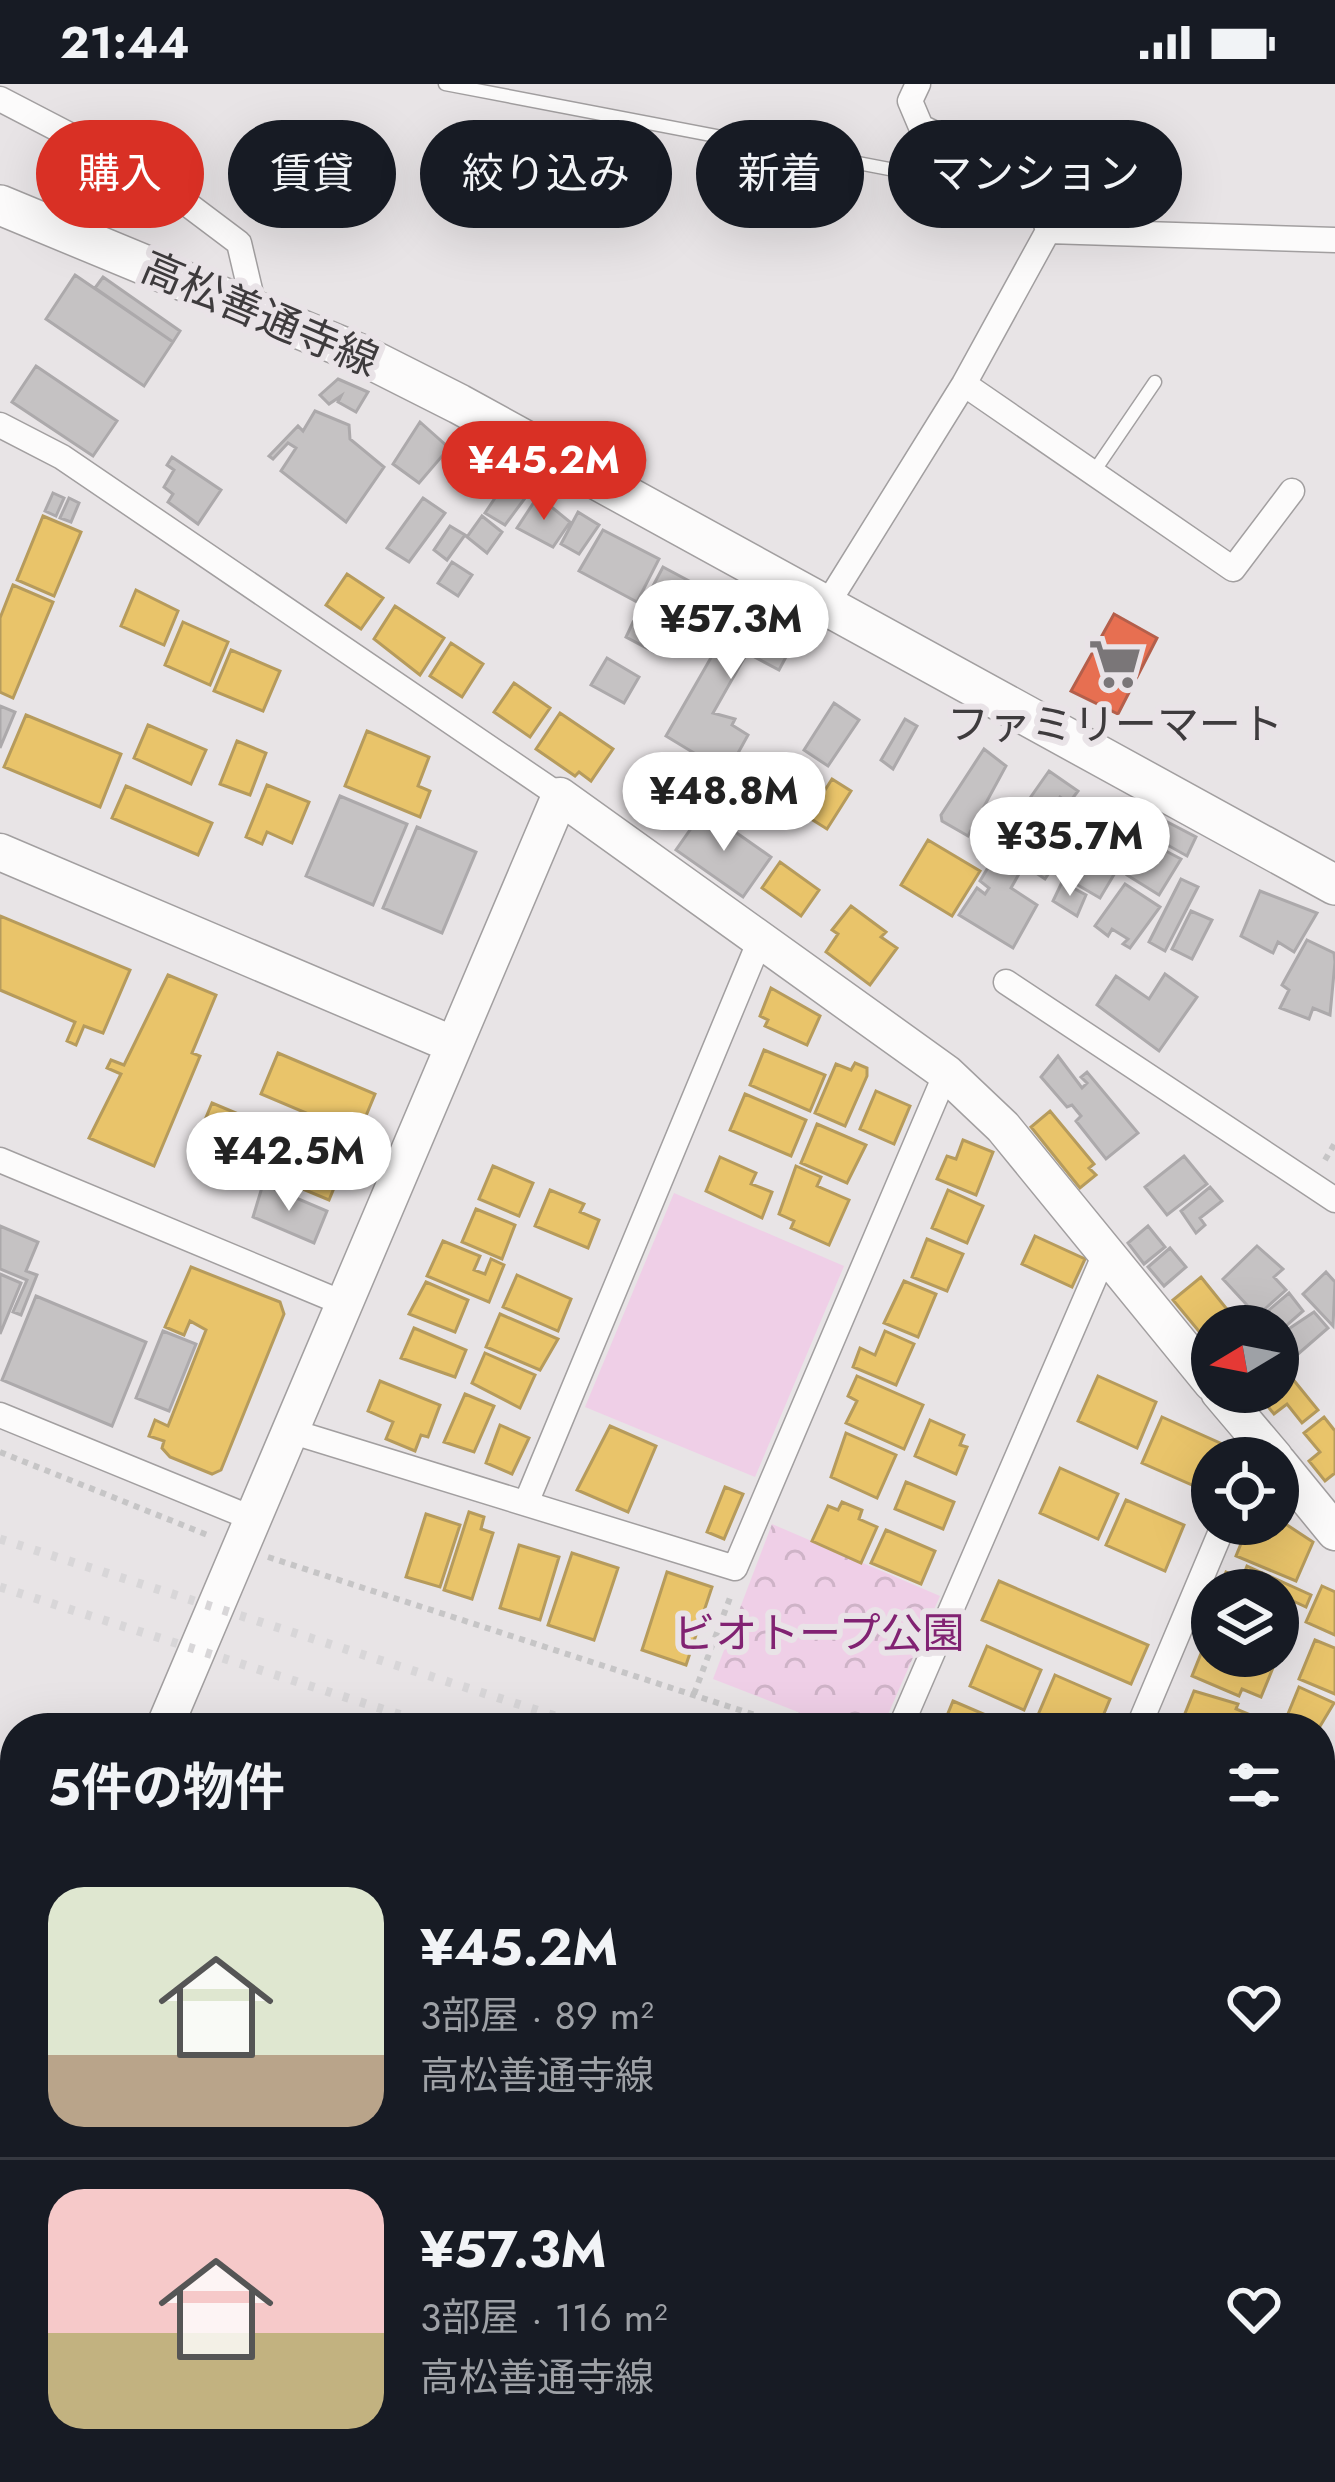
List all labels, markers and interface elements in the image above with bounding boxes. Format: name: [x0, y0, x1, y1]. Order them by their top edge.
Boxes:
text: 21:44: [60, 10, 190, 75]
chip: 購入: [36, 120, 204, 228]
chip: 賃貸: [228, 120, 396, 228]
chip: 絞り込み: [420, 120, 672, 228]
chip: 新着: [696, 120, 864, 228]
chip: マンション: [888, 120, 1182, 228]
street label: 高松善通寺線: [132, 237, 388, 391]
pin: ¥45.2M: [446, 421, 642, 523]
text: ¥45.2M: [468, 431, 620, 488]
pin: ¥57.3M: [633, 580, 829, 682]
text: ¥57.3M: [660, 590, 802, 647]
supermarket icon: ファミリーマート: [1086, 635, 1144, 693]
place label: ファミリーマート: [947, 694, 1283, 755]
pin: ¥48.8M: [626, 752, 822, 854]
text: ¥48.8M: [650, 762, 798, 819]
pin: ¥35.7M: [972, 797, 1168, 899]
text: ¥35.7M: [997, 807, 1143, 864]
pin: ¥42.5M: [191, 1112, 387, 1214]
text: ¥42.5M: [213, 1122, 365, 1179]
north arrow: [1191, 1305, 1299, 1413]
map controls: [1191, 1305, 1299, 1677]
button: locate: [1191, 1437, 1299, 1545]
button: layers: [1191, 1569, 1299, 1677]
park label: ビオトープ公園: [673, 1603, 965, 1664]
text: 5件の物件: [48, 1750, 285, 1824]
icon: filters: [1221, 1752, 1287, 1818]
text: ¥45.2M: [420, 1910, 618, 1984]
icon: home: [144, 1935, 288, 2079]
icon: heart: [1221, 1974, 1287, 2040]
text: 3部屋 · 89 m²: [420, 1987, 654, 2044]
text: 高松善通寺線: [420, 2047, 654, 2104]
text: ¥57.3M: [420, 2212, 606, 2286]
icon: home: [144, 2237, 288, 2381]
icon: heart: [1221, 2276, 1287, 2342]
text: 3部屋 · 116 m²: [420, 2289, 668, 2346]
text: 高松善通寺線: [420, 2349, 654, 2406]

